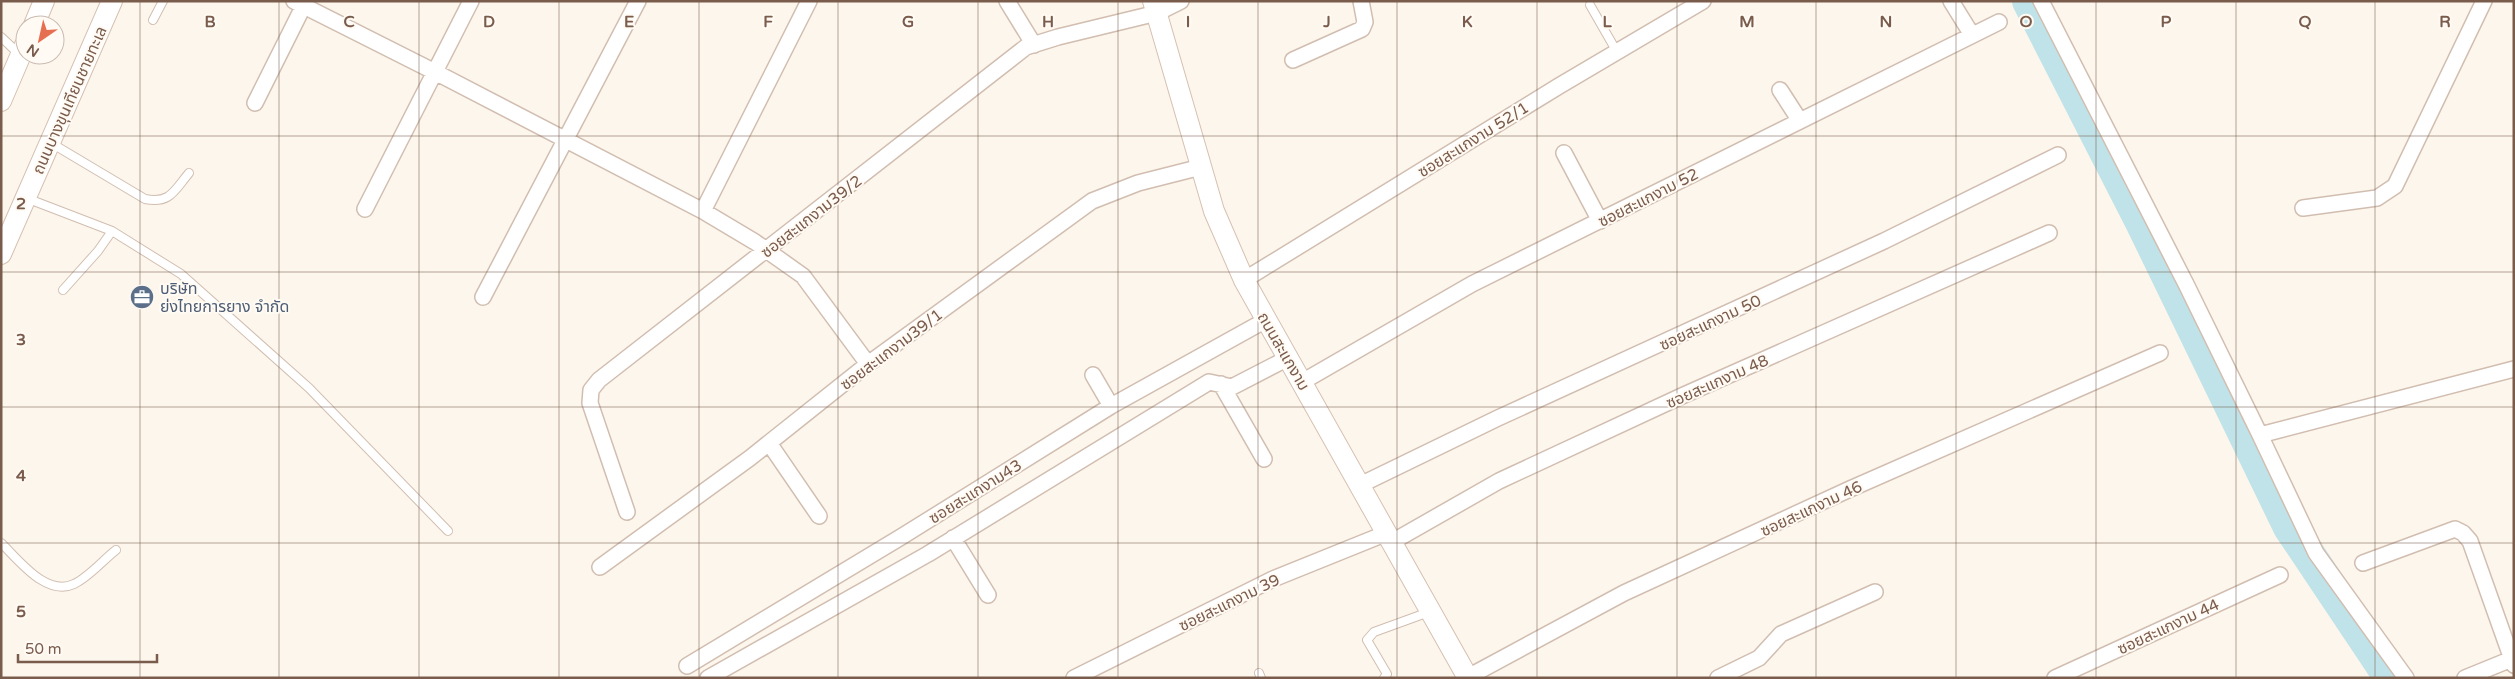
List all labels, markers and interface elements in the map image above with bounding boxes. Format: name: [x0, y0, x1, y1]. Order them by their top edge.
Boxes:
text: B: [204, 12, 216, 32]
text: C: [343, 12, 355, 32]
text: D: [483, 12, 495, 32]
text: E: [624, 12, 634, 32]
text: F: [763, 12, 773, 32]
text: G: [902, 12, 914, 32]
text: H: [1042, 12, 1054, 32]
text: I: [1186, 12, 1190, 32]
text: J: [1322, 12, 1331, 32]
text: K: [1462, 12, 1473, 32]
text: L: [1602, 12, 1612, 32]
text: M: [1739, 12, 1755, 32]
text: N: [1880, 12, 1892, 32]
text: O: [2020, 12, 2033, 32]
text: P: [2161, 12, 2172, 32]
text: Q: [2299, 12, 2312, 32]
text: R: [2439, 12, 2451, 32]
north arrow: [15, 15, 65, 65]
street label: ถนนบางขุนเทียนชายทะเล: [28, 23, 112, 178]
text: N: [24, 40, 42, 61]
street label: ซอยสะแกงาม 52/1: [1414, 98, 1533, 182]
street label: ซอยสะแกงาม 52: [1595, 164, 1702, 232]
street label: ซอยสะแกงาม39/2: [757, 171, 866, 263]
text: 2: [16, 194, 26, 214]
place label: บริษัท ย่งไทยการยาง จำกัด: [160, 279, 289, 317]
office icon: บริษัท ย่งไทยการยาง จำกัด: [129, 284, 155, 310]
street label: ซอยสะแกงาม 50: [1656, 291, 1765, 355]
street label: ซอยสะแกงาม39/1: [836, 305, 947, 395]
street label: ถนนสะแกงาม: [1253, 309, 1314, 394]
text: 3: [16, 330, 26, 350]
street label: ซอยสะแกงาม 48: [1663, 350, 1772, 413]
street label: ซอยสะแกงาม43: [925, 455, 1026, 528]
text: 4: [16, 466, 26, 486]
street label: ซอยสะแกงาม 46: [1757, 477, 1866, 541]
street label: ซอยสะแกงาม 39: [1176, 570, 1283, 636]
street label: ซอยสะแกงาม 44: [2114, 595, 2223, 659]
text: 5: [16, 602, 26, 622]
scale bar: [18, 632, 156, 664]
text: 50 m: [25, 640, 62, 658]

